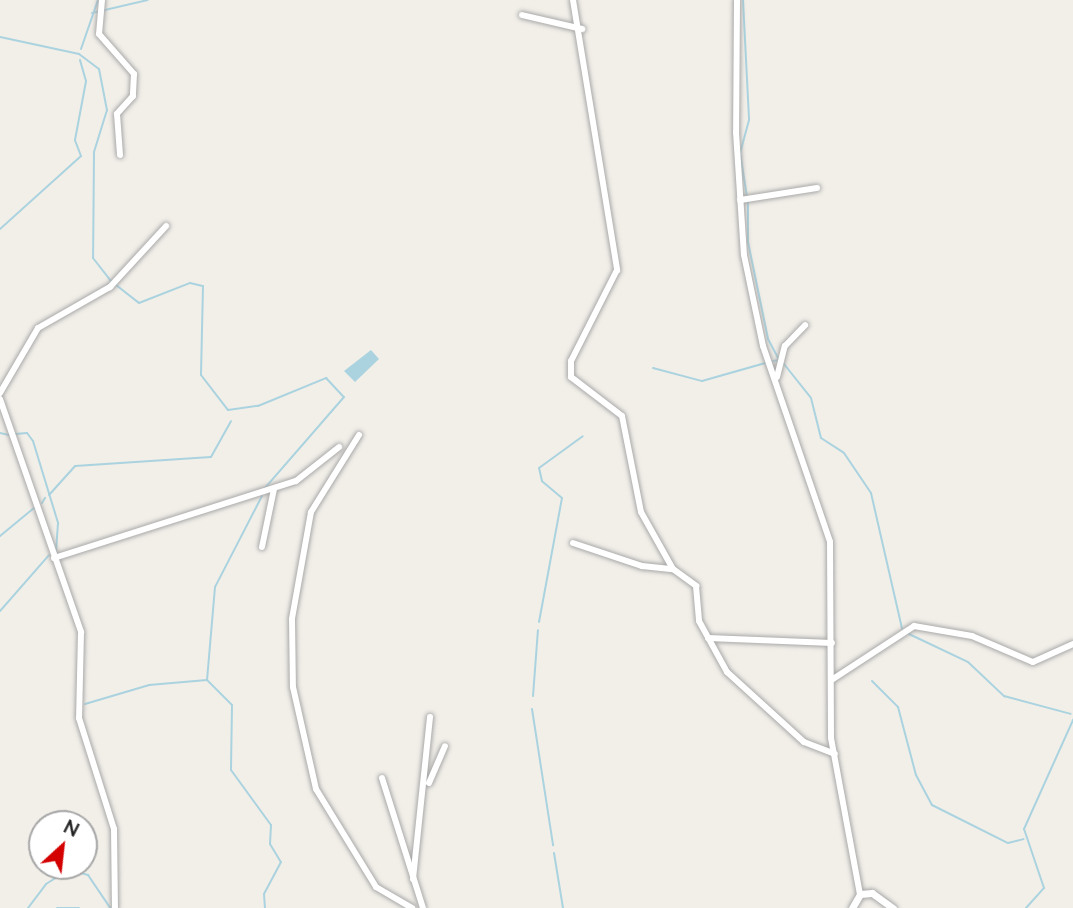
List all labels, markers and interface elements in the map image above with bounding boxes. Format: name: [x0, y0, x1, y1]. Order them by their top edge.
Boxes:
north arrow: [28, 810, 98, 880]
text: N: [60, 814, 83, 842]

